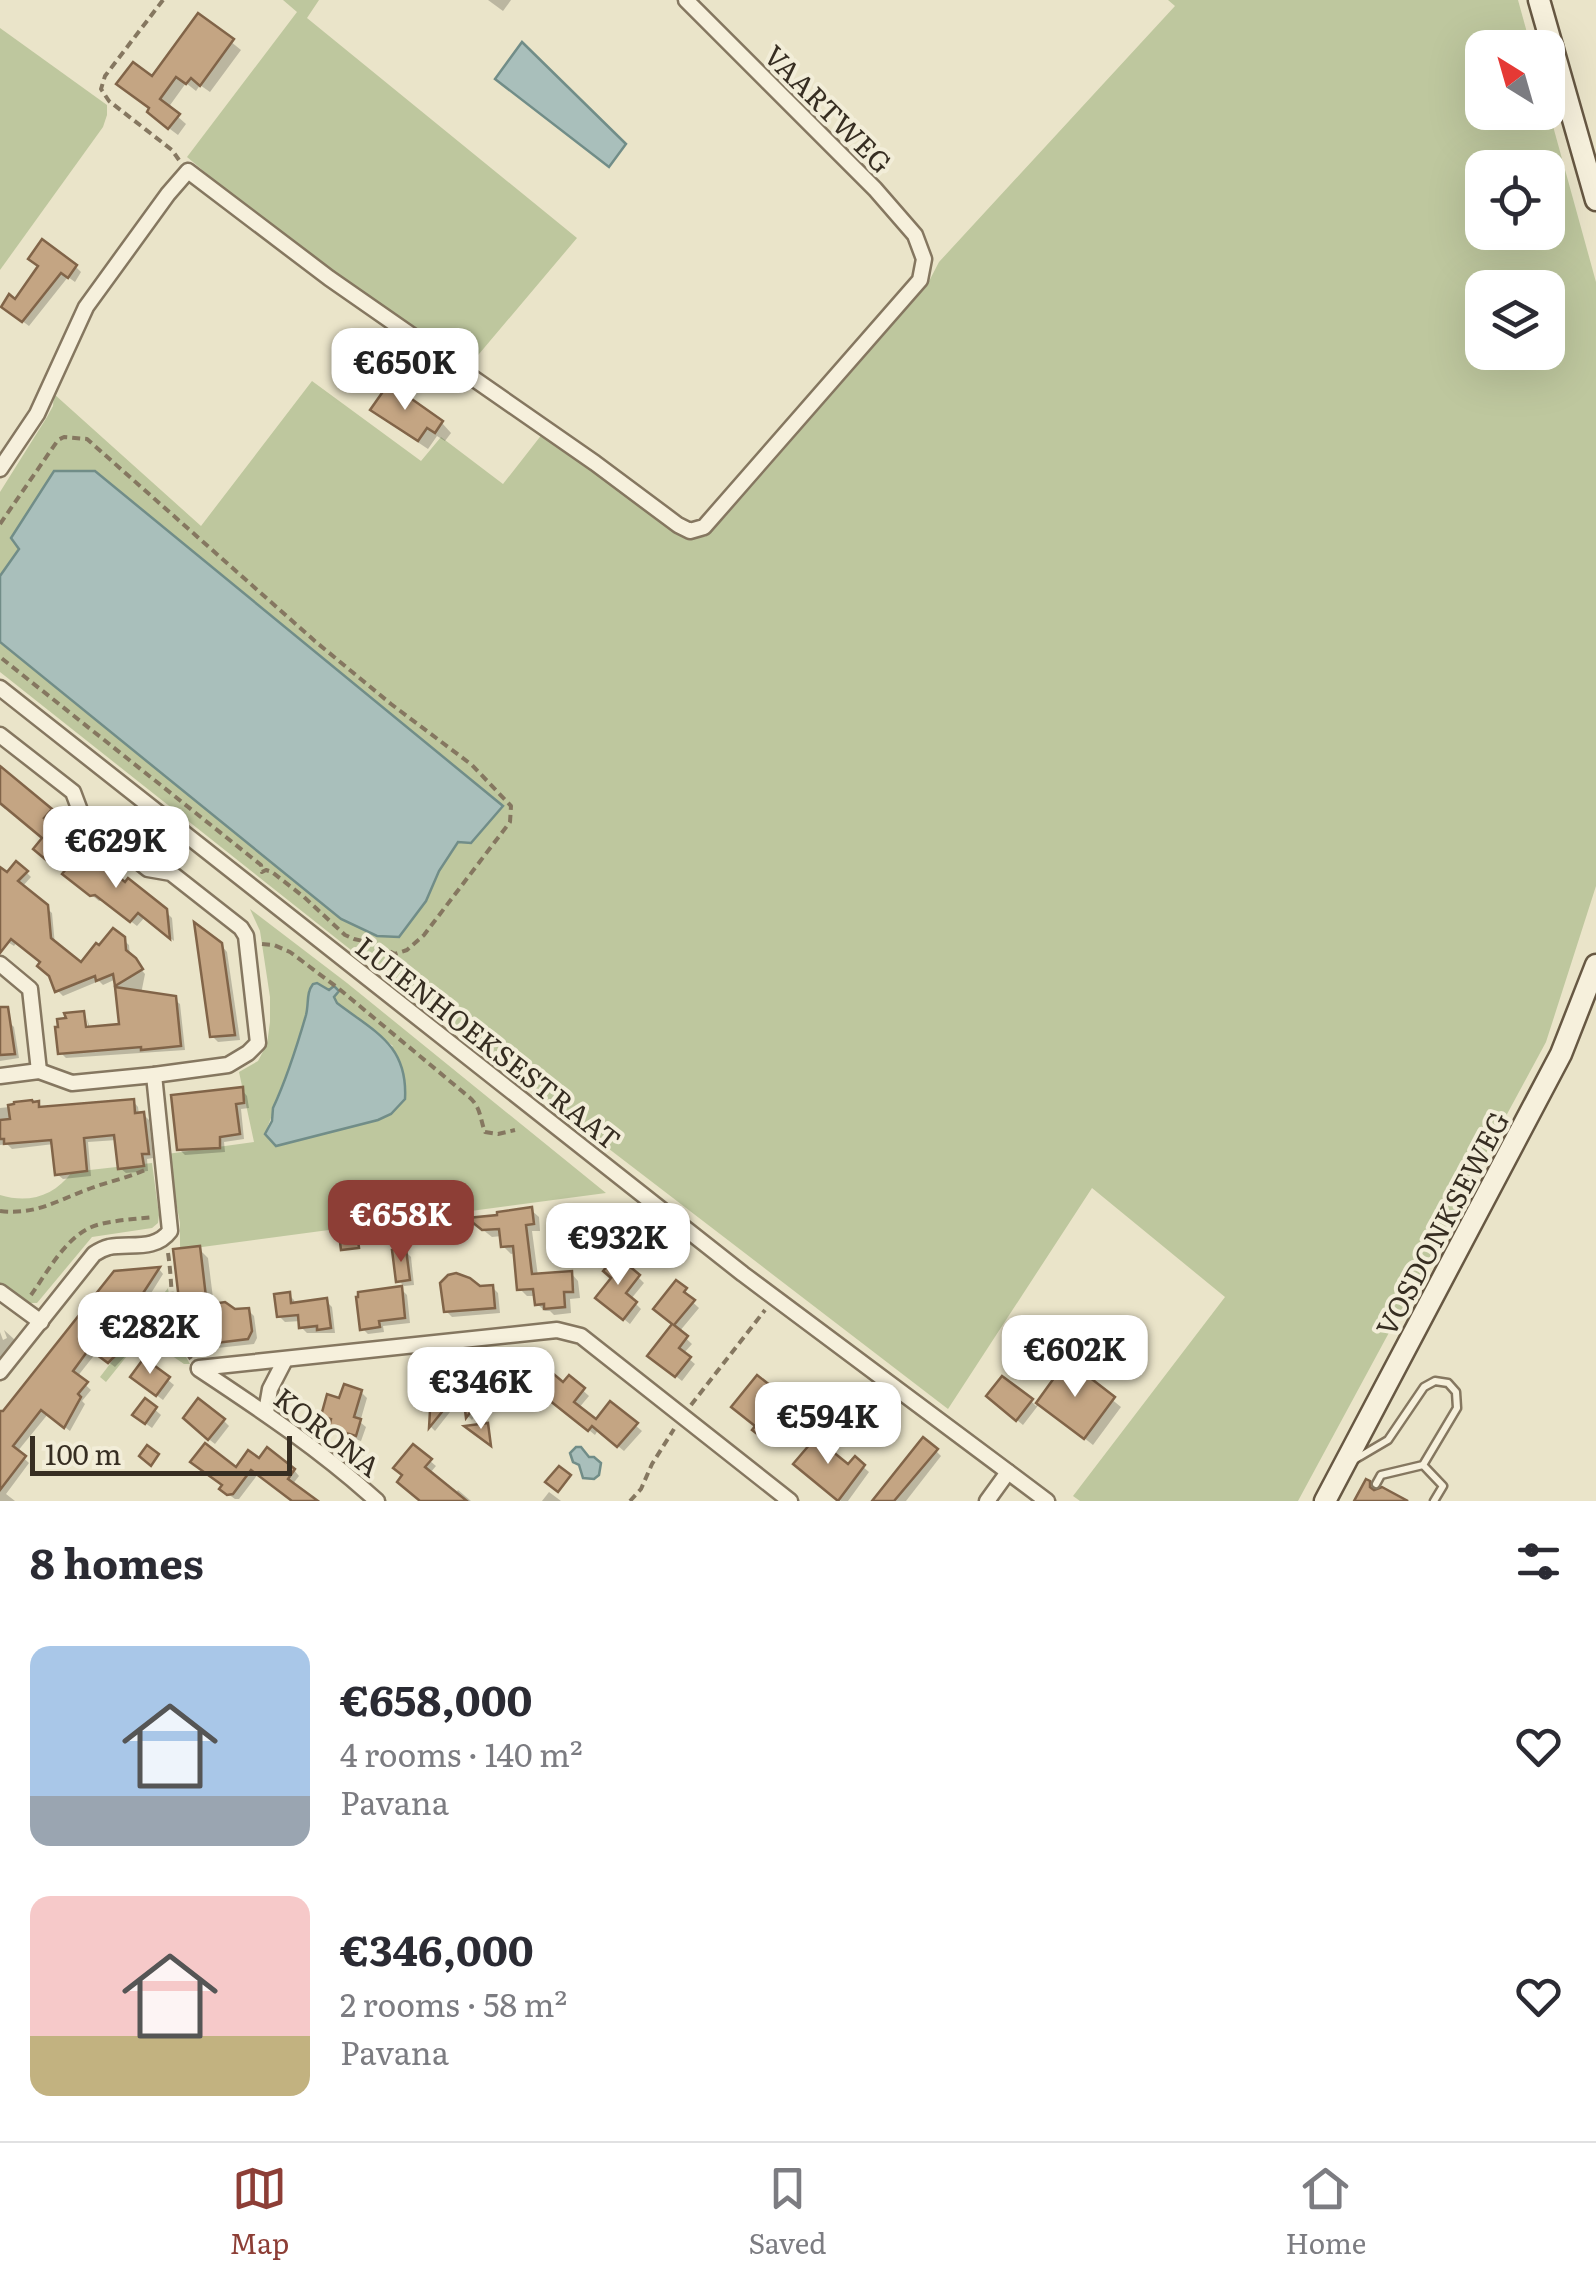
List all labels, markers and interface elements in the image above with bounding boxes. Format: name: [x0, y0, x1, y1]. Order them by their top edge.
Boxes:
north arrow: [1465, 30, 1565, 130]
map controls: [1465, 30, 1565, 370]
street label: VAARTWEG: [755, 34, 903, 182]
button: locate: [1465, 150, 1565, 250]
button: layers: [1465, 270, 1565, 370]
pin: €650K: [335, 328, 475, 413]
text: €650K: [353, 336, 457, 384]
pin: €629K: [46, 806, 186, 891]
text: €629K: [65, 814, 167, 862]
street label: LUIENHOEKSESTRAAT: [348, 925, 630, 1159]
street label: VOSDONKSEWEG: [1364, 1103, 1518, 1343]
pin: €658K: [331, 1180, 471, 1265]
text: €658K: [350, 1188, 452, 1236]
pin: €932K: [548, 1203, 688, 1288]
text: €932K: [568, 1211, 668, 1259]
pin: €282K: [80, 1292, 220, 1377]
text: €282K: [100, 1300, 200, 1348]
pin: €602K: [1005, 1315, 1145, 1400]
text: €602K: [1024, 1323, 1126, 1371]
pin: €346K: [411, 1347, 551, 1432]
text: €346K: [429, 1355, 533, 1403]
street label: KORONA: [266, 1376, 390, 1486]
pin: €594K: [758, 1382, 898, 1467]
text: €594K: [777, 1390, 879, 1438]
scale bar: [30, 1431, 292, 1476]
text: 100 m: [45, 1432, 122, 1474]
text: 8 homes: [30, 1530, 204, 1592]
icon: filters: [1511, 1534, 1566, 1589]
text: €658,000: [340, 1667, 532, 1729]
icon: home: [110, 1686, 230, 1806]
icon: heart: [1511, 1719, 1566, 1774]
text: 4 rooms · 140 m²: [340, 1729, 583, 1777]
text: Pavana: [340, 1777, 449, 1825]
text: €346,000: [340, 1917, 534, 1979]
icon: home: [110, 1936, 230, 2056]
icon: heart: [1511, 1969, 1566, 2024]
text: 2 rooms · 58 m²: [340, 1979, 567, 2027]
text: Pavana: [340, 2027, 449, 2075]
tab: Map: [230, 2161, 289, 2263]
tab: Saved: [748, 2161, 826, 2263]
tab: Home: [1286, 2161, 1366, 2263]

